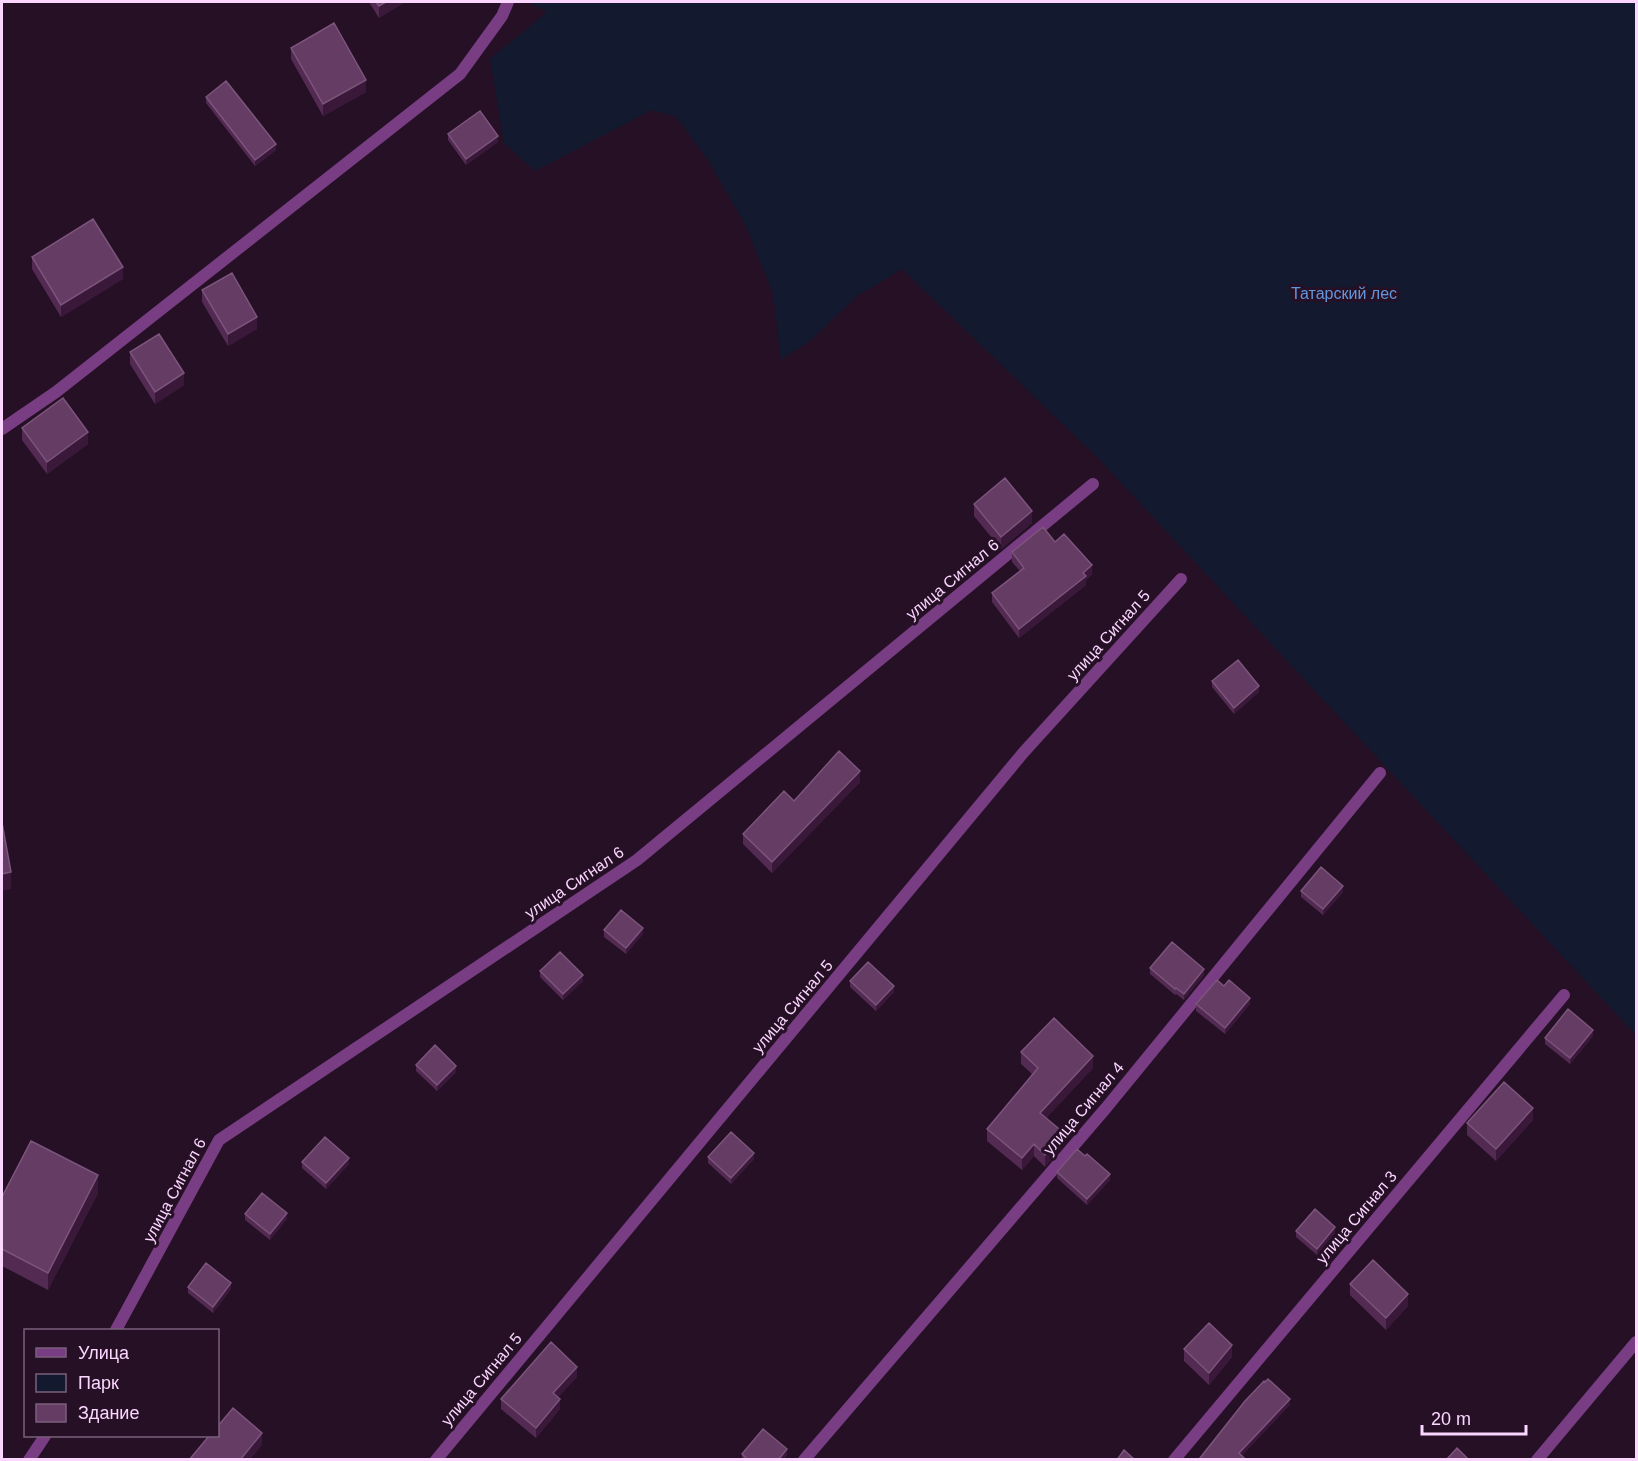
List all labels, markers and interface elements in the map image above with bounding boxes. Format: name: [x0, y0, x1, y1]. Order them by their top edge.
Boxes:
park label: Татарский лес: [1291, 285, 1397, 302]
street label: улица Сигнал 6: [903, 536, 1002, 623]
street label: улица Сигнал 5: [1064, 587, 1153, 684]
street label: улица Сигнал 6: [522, 843, 627, 922]
street label: улица Сигнал 5: [749, 957, 836, 1056]
street label: улица Сигнал 4: [1040, 1059, 1127, 1158]
street label: улица Сигнал 6: [140, 1135, 209, 1245]
street label: улица Сигнал 3: [1313, 1168, 1400, 1267]
legend: [24, 1329, 219, 1437]
street label: улица Сигнал 5: [438, 1330, 525, 1429]
text: Улица: [78, 1343, 130, 1363]
text: Парк: [78, 1373, 119, 1393]
scale bar: [1422, 1398, 1526, 1436]
text: Здание: [78, 1403, 139, 1423]
text: 20 m: [1431, 1409, 1471, 1429]

